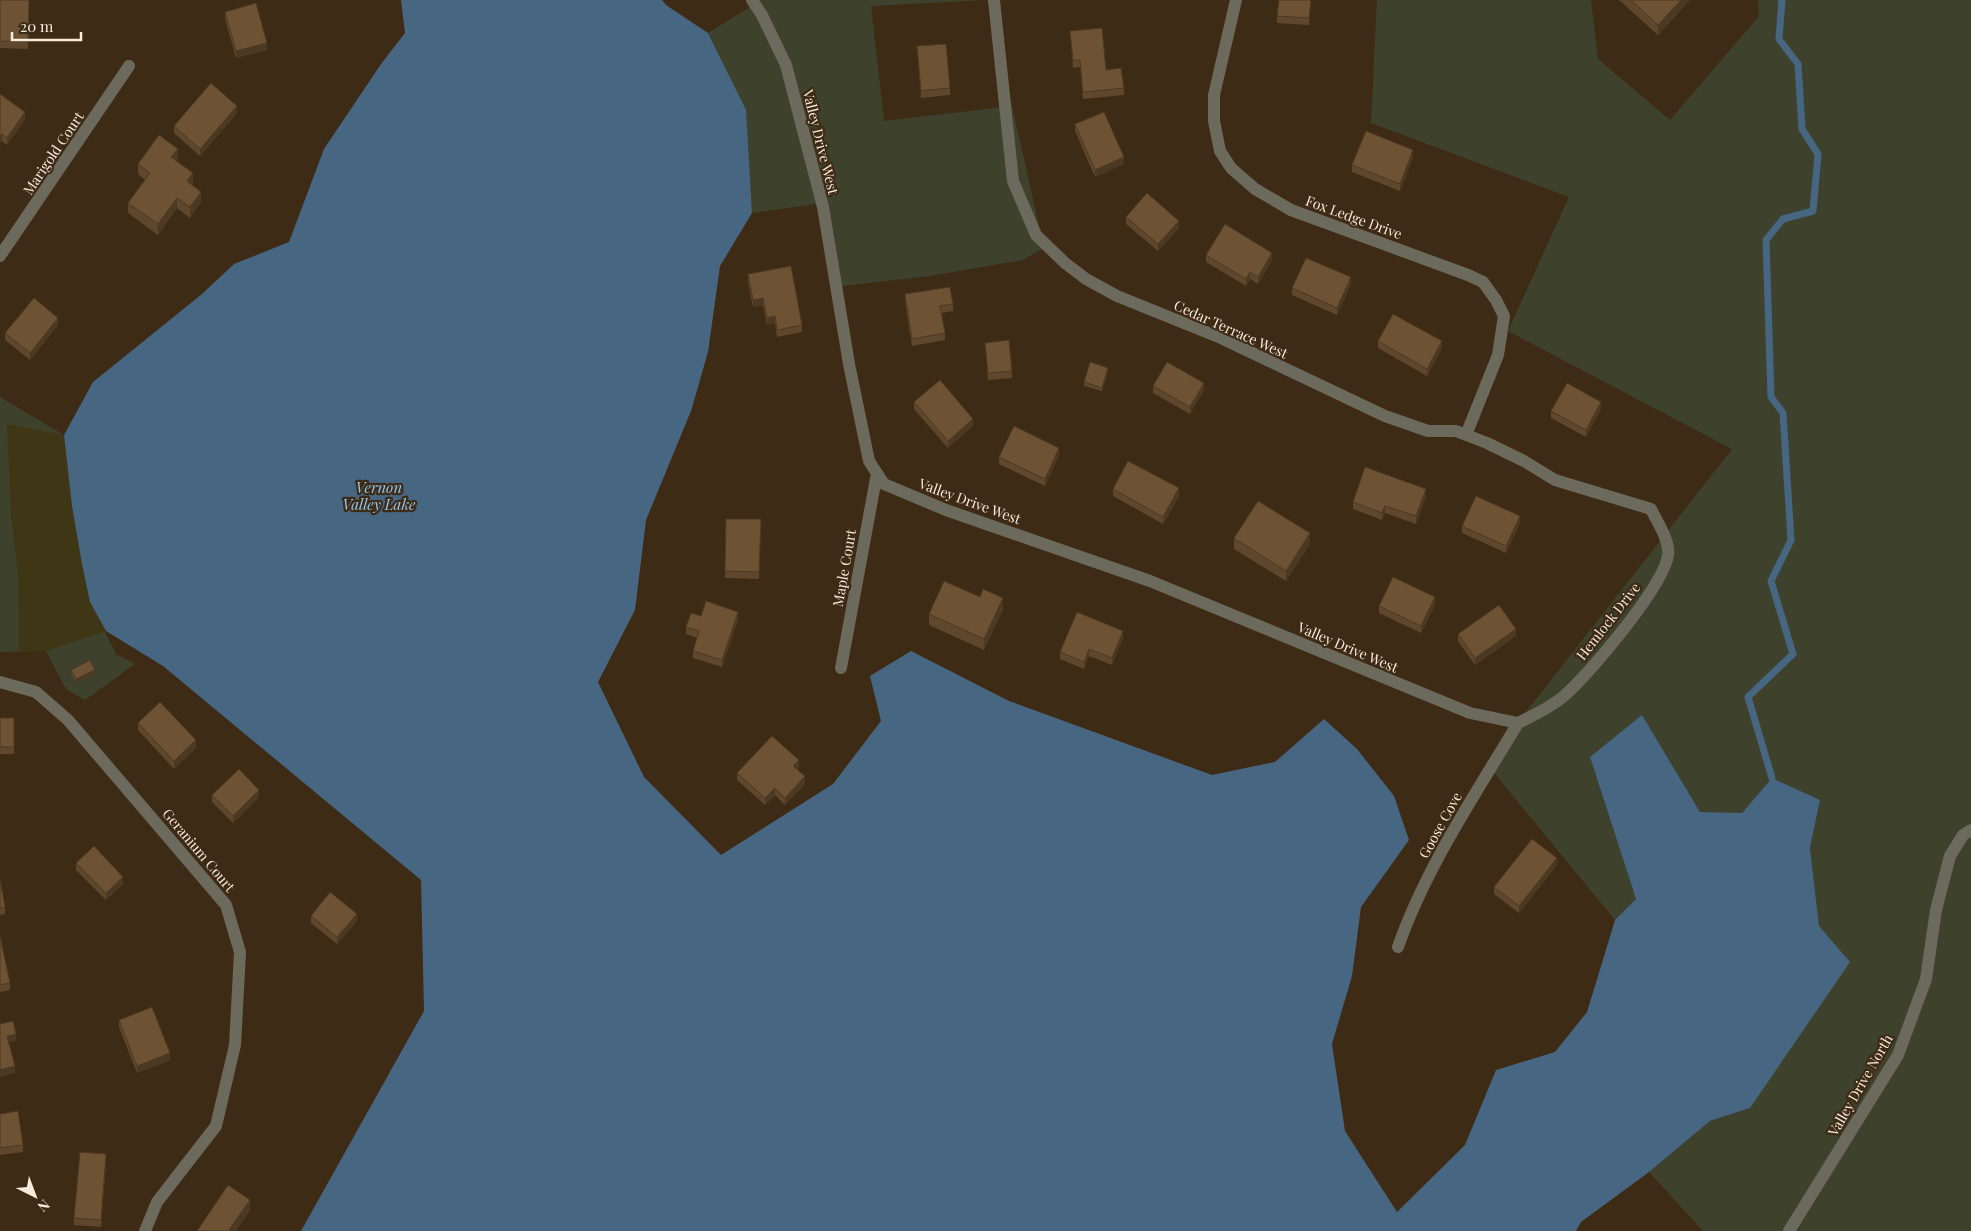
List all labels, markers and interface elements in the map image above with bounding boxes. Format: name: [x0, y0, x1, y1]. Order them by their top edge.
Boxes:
scale bar: [12, 10, 81, 42]
text: 20 m: [20, 16, 54, 36]
street label: Valley Drive West: [799, 87, 843, 197]
street label: Marigold Court: [18, 107, 88, 198]
street label: Fox Ledge Drive: [1303, 191, 1405, 243]
street label: Cedar Terrace West: [1171, 295, 1292, 363]
street label: Valley Drive West: [915, 473, 1025, 529]
water label: Vernon Valley Lake: [342, 477, 416, 514]
street label: Maple Court: [828, 527, 860, 608]
street label: Hemlock Drive: [1572, 578, 1644, 664]
street label: Valley Drive West: [1294, 617, 1402, 677]
street label: Goose Cove: [1414, 788, 1466, 862]
street label: Geranium Court: [159, 804, 240, 896]
street label: Valley Drive North: [1823, 1030, 1897, 1140]
north arrow: [10, 1171, 60, 1221]
text: N: [34, 1196, 54, 1216]

